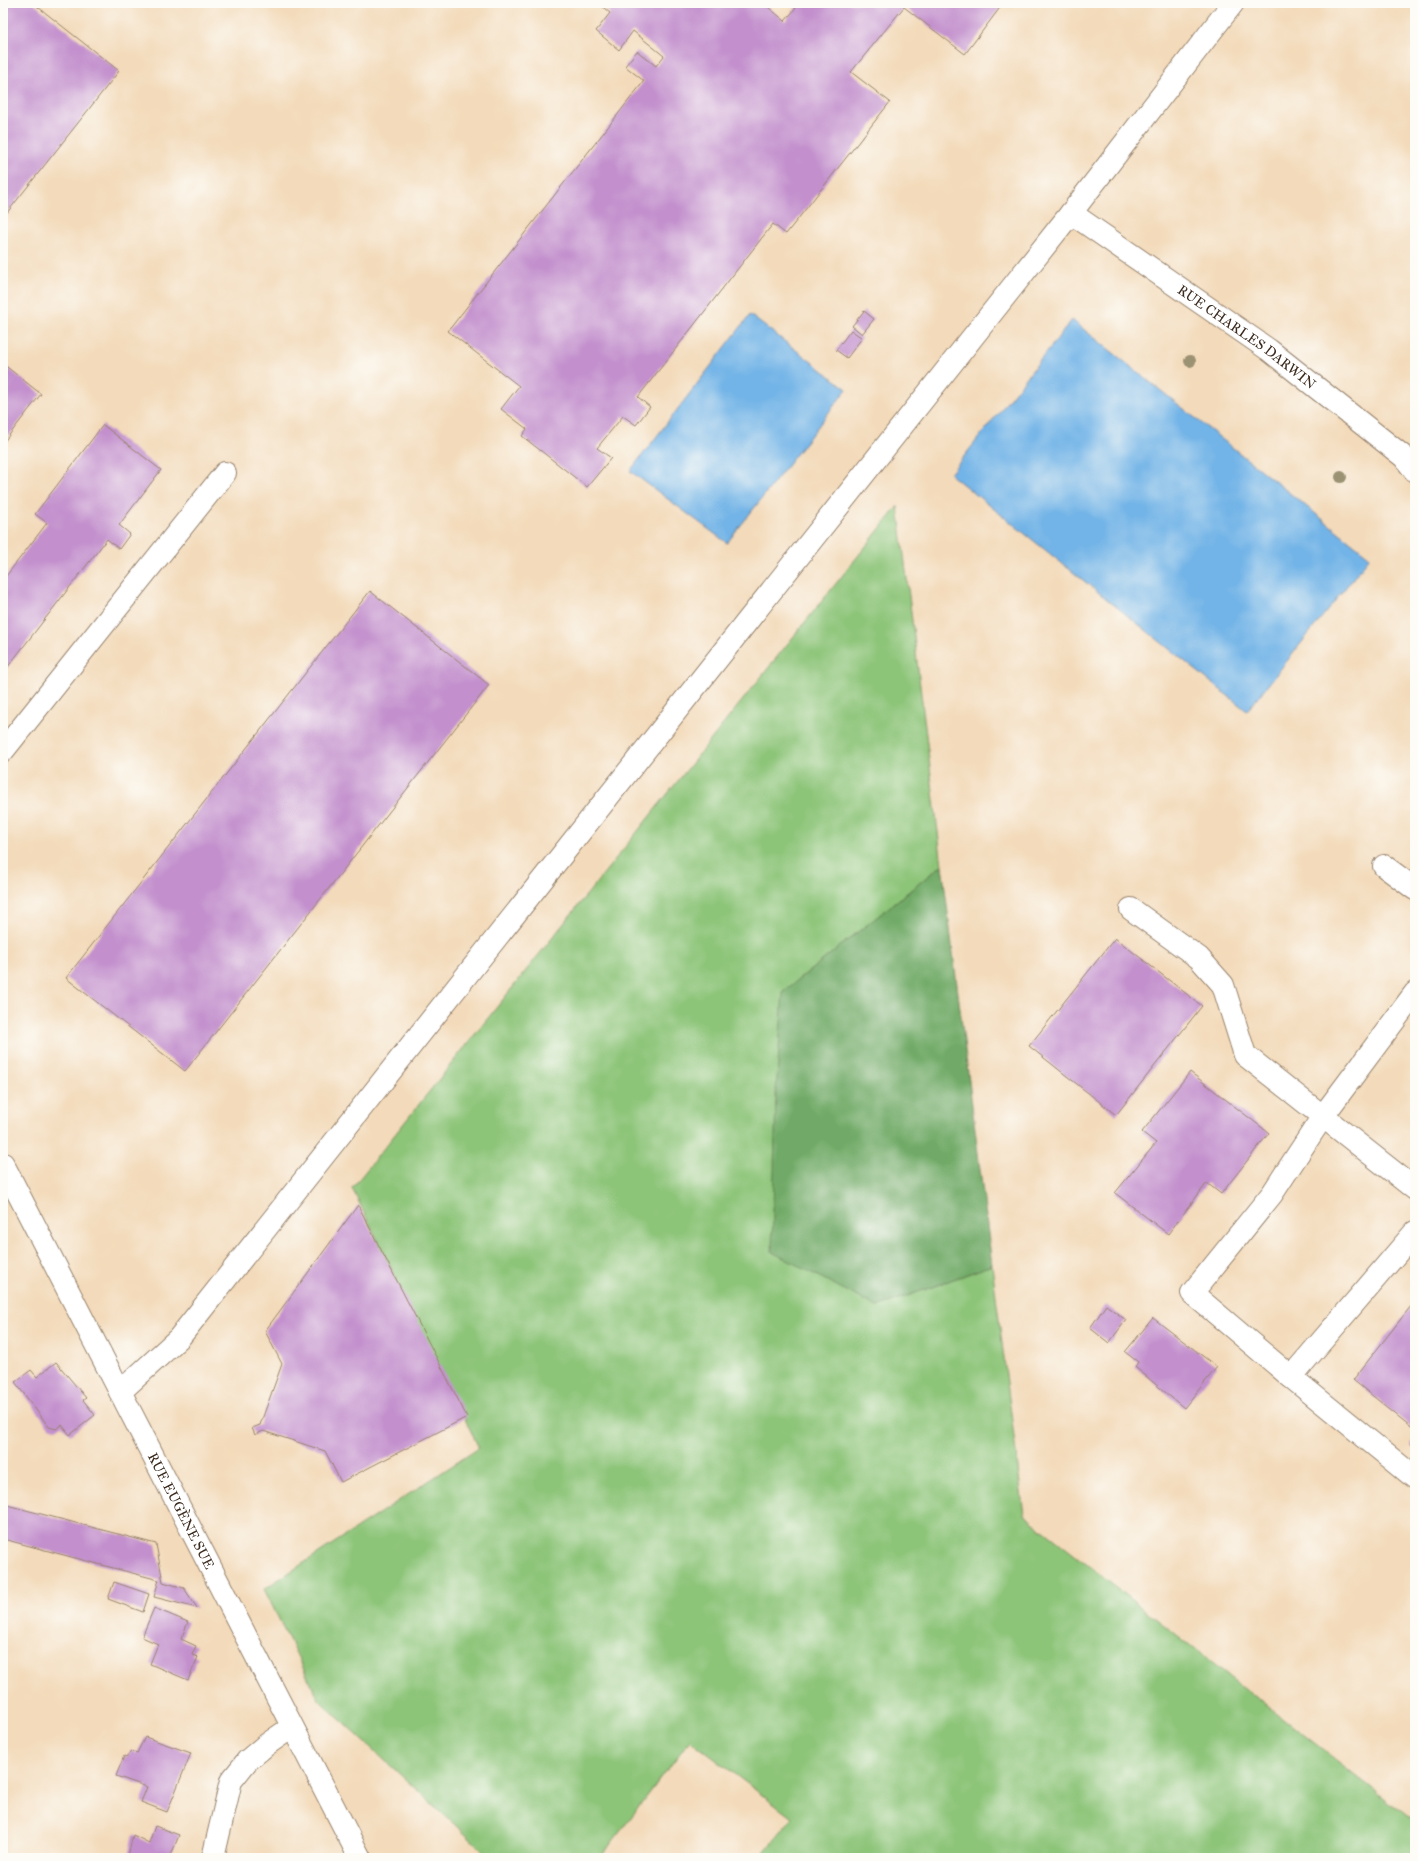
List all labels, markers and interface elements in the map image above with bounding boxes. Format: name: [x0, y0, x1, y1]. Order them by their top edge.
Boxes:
street label: RUE CHARLES DARWIN: [1174, 281, 1319, 393]
street label: RUE EUGÈNE SUE: [144, 1450, 218, 1572]

